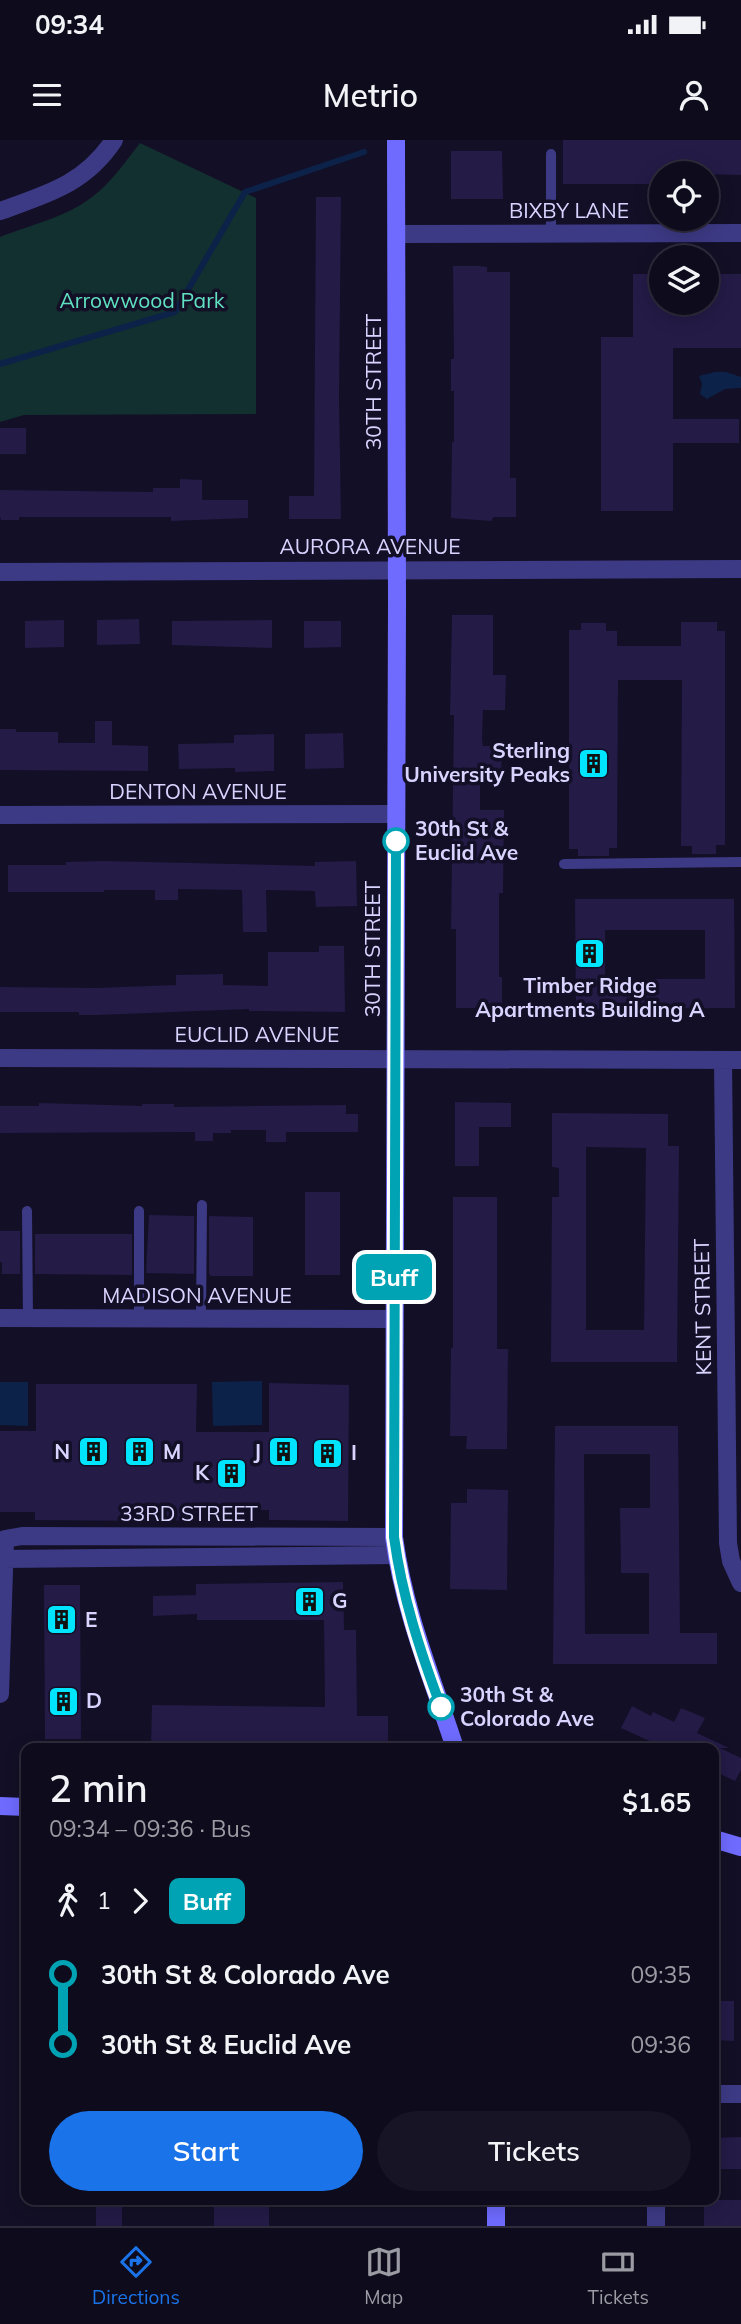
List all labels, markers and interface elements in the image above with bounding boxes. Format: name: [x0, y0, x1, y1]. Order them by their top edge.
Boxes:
text: 09:34: [35, 8, 104, 41]
text: Metrio: [323, 75, 418, 115]
icon: menu: [28, 76, 66, 114]
icon: person: [675, 76, 713, 114]
map controls: [649, 161, 719, 315]
button: locate: [649, 161, 719, 231]
street label: BIXBY LANE: [509, 197, 629, 223]
button: layers: [649, 245, 719, 315]
park label: Arrowwood Park: [59, 287, 225, 313]
street label: 30TH STREET: [360, 313, 386, 450]
street label: AURORA AVENUE: [279, 533, 461, 559]
place label: Sterling University Peaks: [404, 737, 570, 787]
building icon: Sterling University Peaks: [576, 746, 610, 780]
street label: DENTON AVENUE: [109, 778, 287, 804]
place label: 30th St & Euclid Ave: [415, 815, 518, 865]
marker: 30th St & Euclid Ave: [383, 828, 409, 854]
street label: 30TH STREET: [359, 880, 385, 1017]
building icon: Timber Ridge Apartments Building A: [573, 937, 607, 971]
place label: Timber Ridge Apartments Building A: [475, 972, 705, 1022]
street label: EUCLID AVENUE: [175, 1021, 339, 1047]
street label: KENT STREET: [688, 1238, 716, 1376]
line badge: Buff: [345, 1254, 443, 1300]
text: Buff: [370, 1262, 418, 1292]
street label: MADISON AVENUE: [102, 1282, 292, 1308]
building icon: N: [76, 1435, 110, 1469]
building icon: M: [123, 1435, 157, 1469]
building icon: J: [267, 1435, 301, 1469]
building icon: I: [311, 1436, 345, 1470]
place label: N: [54, 1438, 70, 1464]
place label: M: [163, 1438, 181, 1464]
place label: J: [253, 1438, 261, 1464]
place label: I: [351, 1439, 357, 1465]
building icon: K: [215, 1456, 249, 1490]
place label: K: [195, 1459, 210, 1485]
street label: 33RD STREET: [120, 1500, 258, 1526]
building icon: G: [292, 1584, 326, 1618]
place label: G: [332, 1587, 348, 1613]
building icon: E: [45, 1603, 79, 1637]
place label: E: [85, 1606, 98, 1632]
place label: 30th St & Colorado Ave: [460, 1681, 594, 1731]
building icon: D: [46, 1684, 80, 1718]
place label: D: [86, 1687, 102, 1713]
marker: 30th St & Colorado Ave: [428, 1694, 454, 1720]
text: 2 min: [49, 1764, 148, 1812]
text: $1.65: [622, 1786, 691, 1819]
text: 09:34 – 09:36 · Bus: [49, 1814, 251, 1843]
icon: walk: [49, 1882, 87, 1920]
icon: forward: [121, 1882, 159, 1920]
text: 1: [97, 1886, 111, 1915]
text: Buff: [183, 1886, 231, 1916]
text: 30th St & Colorado Ave: [101, 1958, 390, 1991]
text: 09:35: [631, 1960, 691, 1989]
text: 30th St & Euclid Ave: [101, 2028, 351, 2061]
text: 09:36: [631, 2030, 691, 2059]
button: Start: [49, 2111, 363, 2191]
button: Tickets: [377, 2111, 691, 2191]
tab: Directions: [92, 2243, 180, 2309]
tab: Map: [364, 2243, 403, 2309]
tab: Tickets: [588, 2243, 649, 2309]

